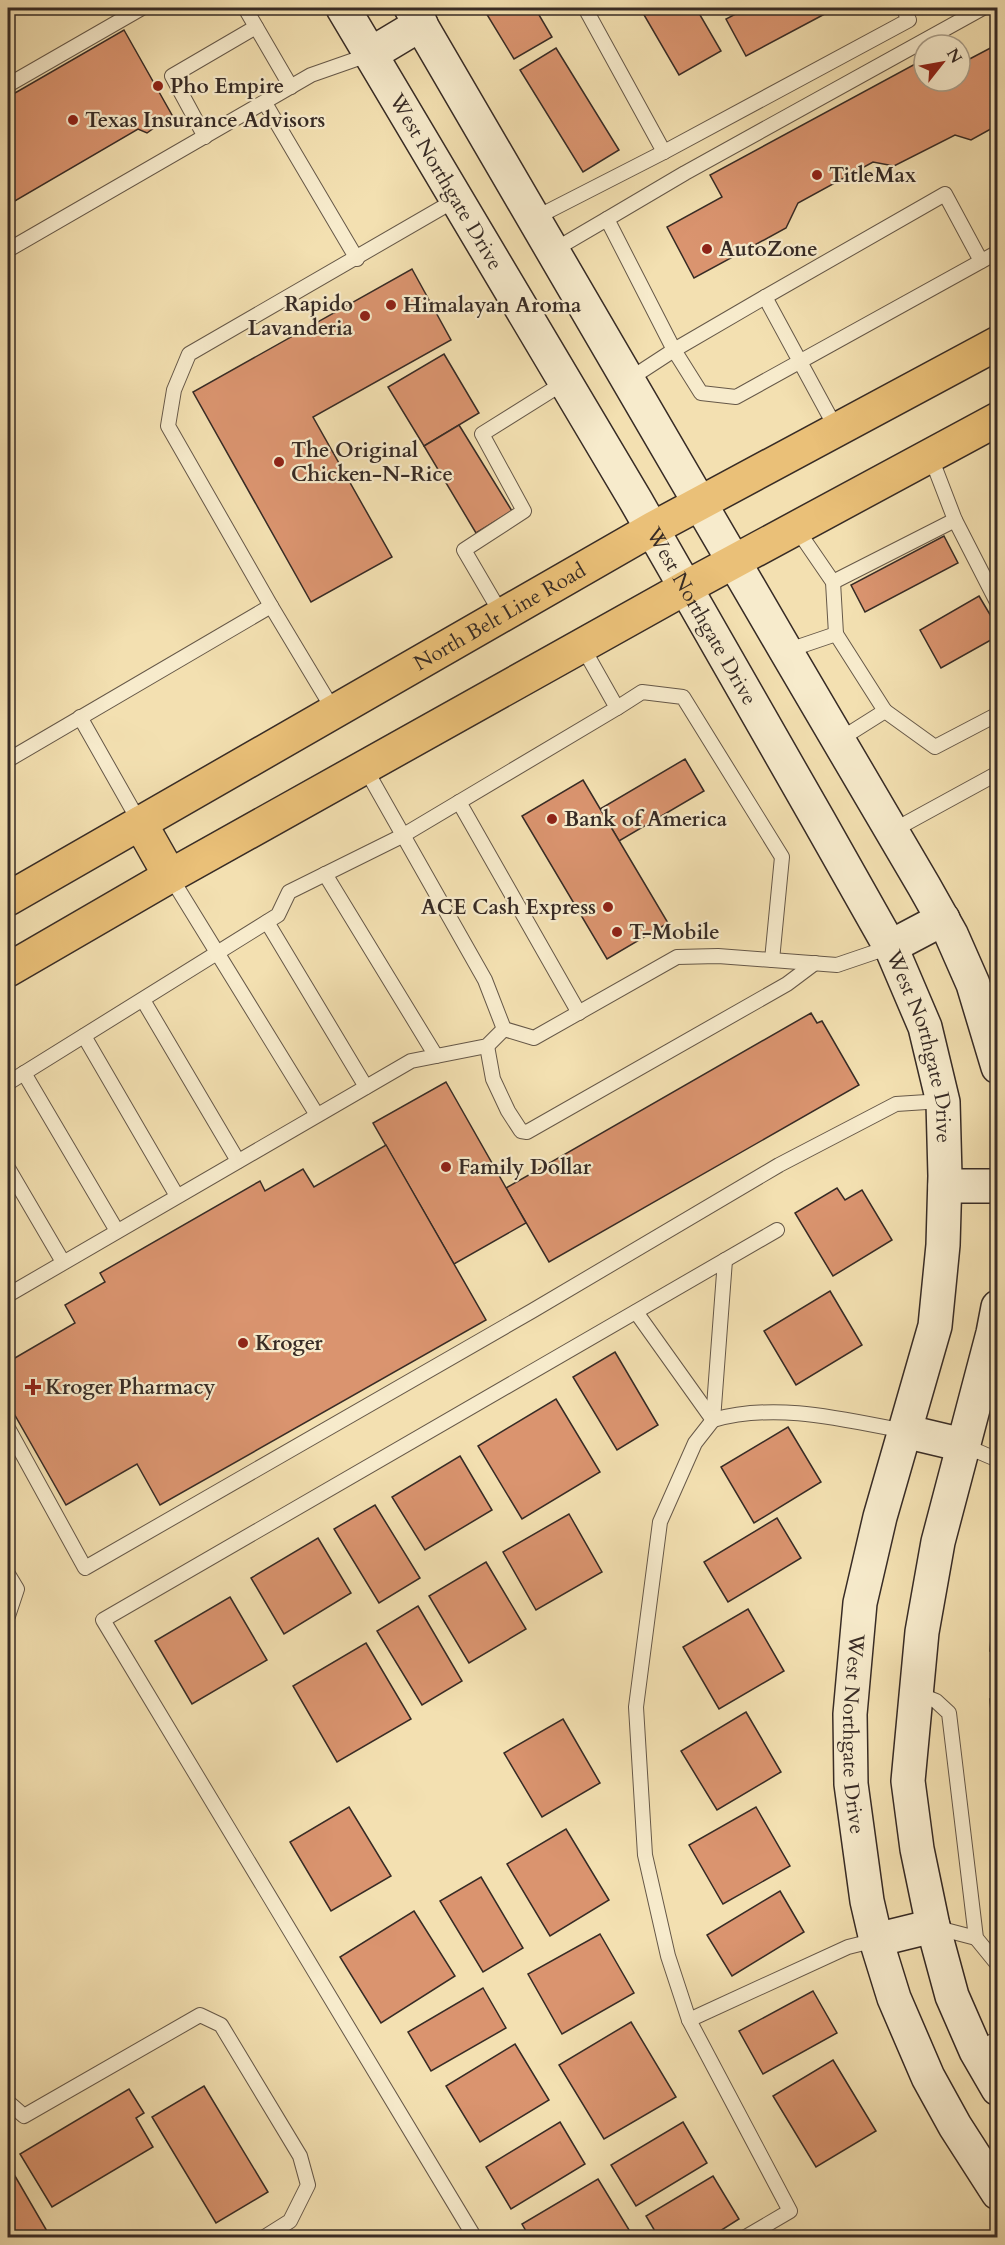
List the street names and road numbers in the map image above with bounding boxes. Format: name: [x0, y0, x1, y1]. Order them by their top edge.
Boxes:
street label: West Northgate Drive: [382, 87, 510, 275]
street label: West Northgate Drive: [639, 521, 764, 710]
street label: North Belt Line Road: [408, 556, 591, 677]
street label: West Northgate Drive: [879, 945, 959, 1143]
street label: West Northgate Drive: [835, 1631, 872, 1836]

